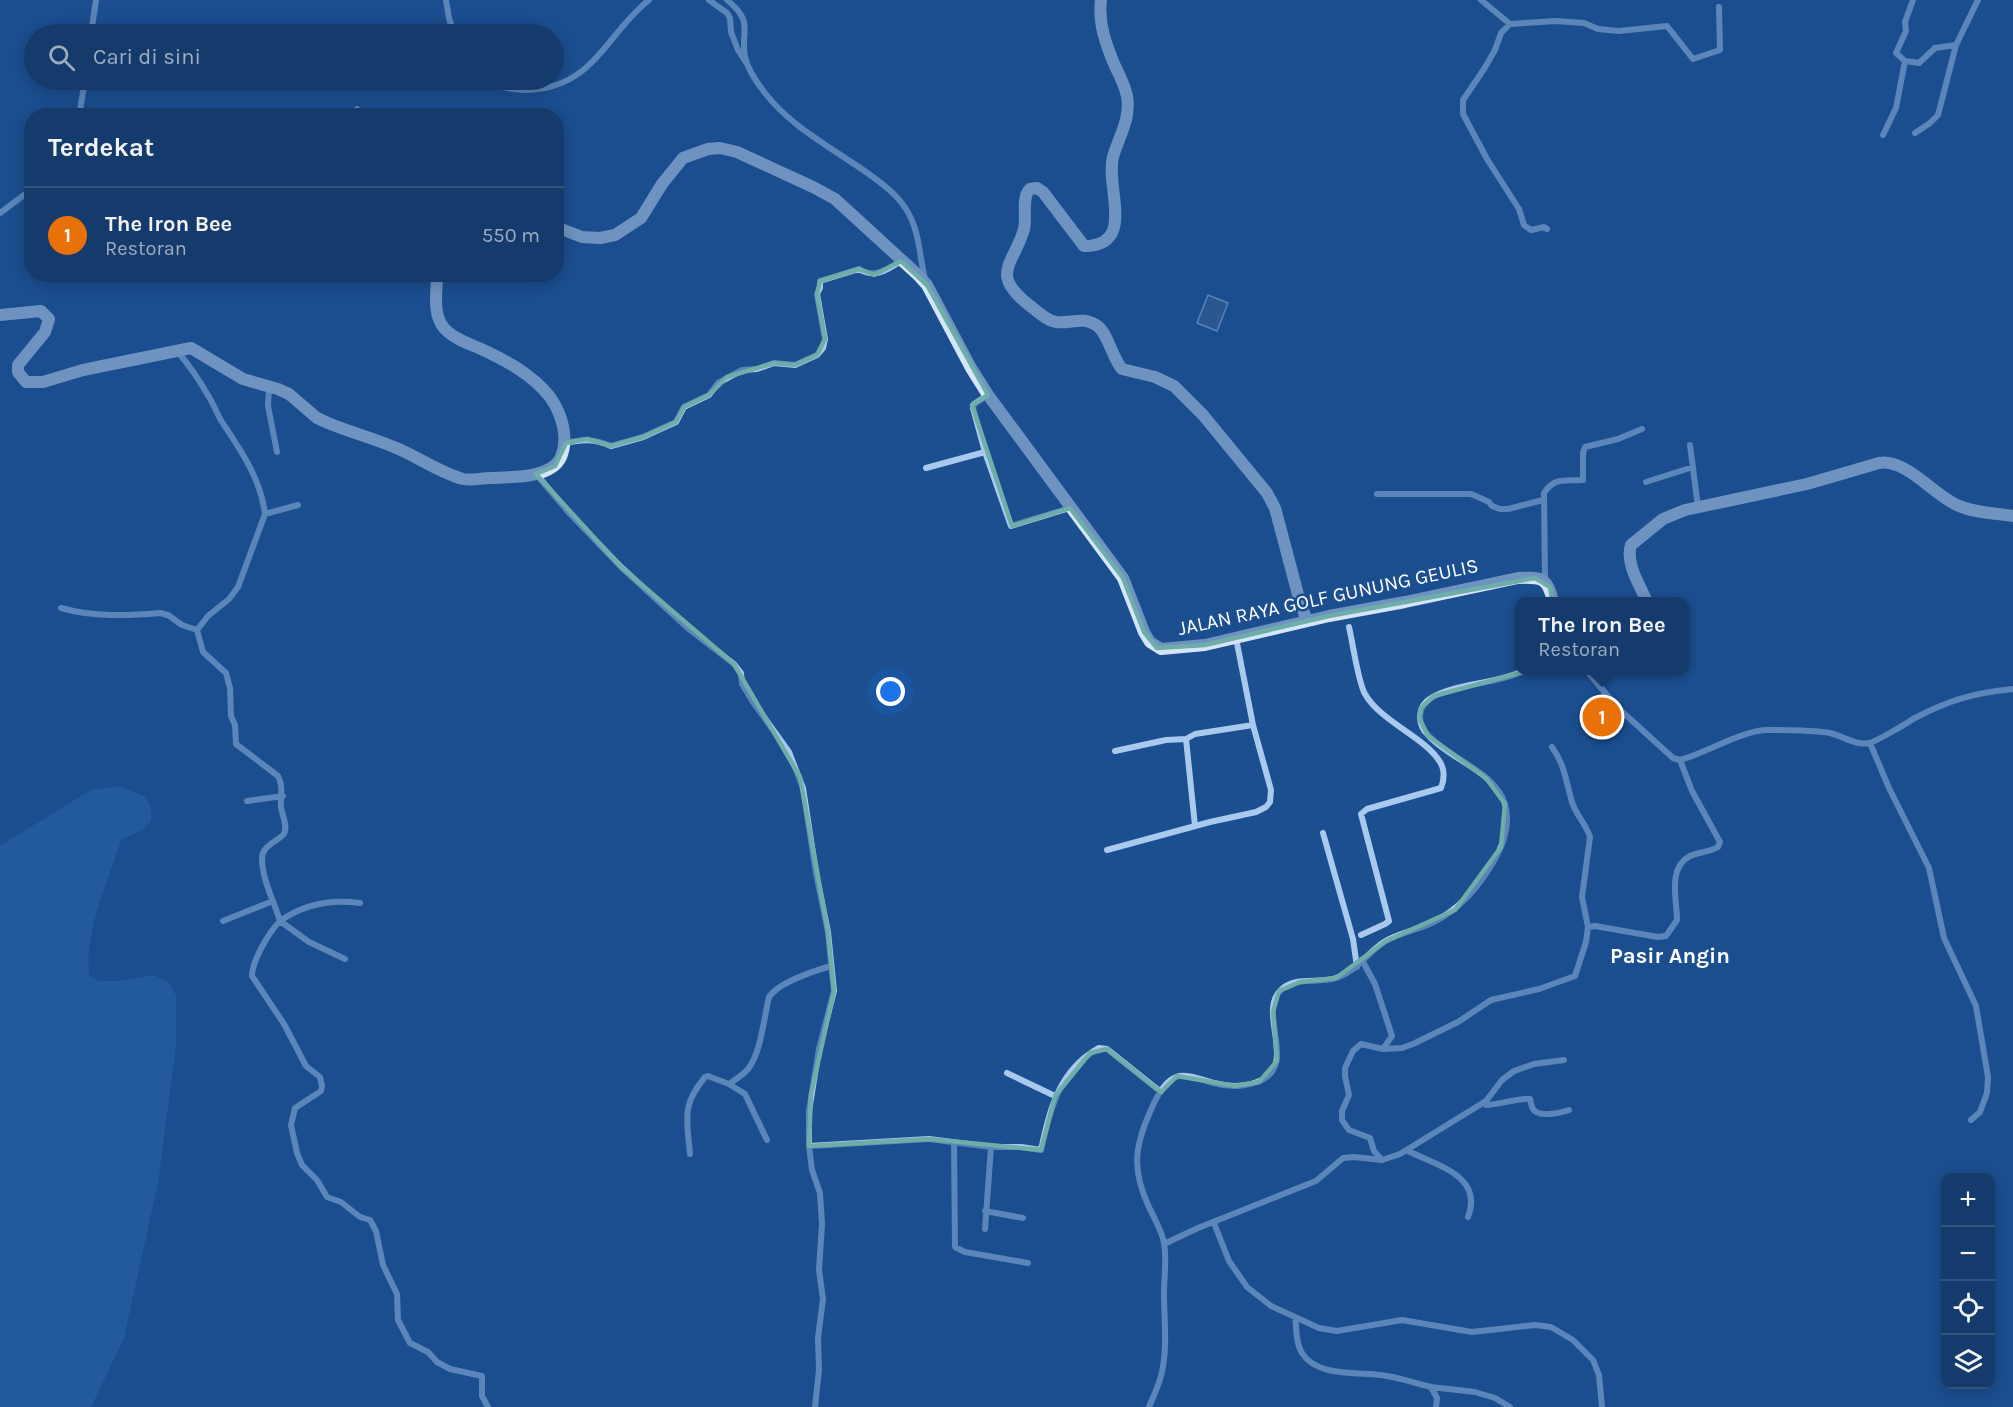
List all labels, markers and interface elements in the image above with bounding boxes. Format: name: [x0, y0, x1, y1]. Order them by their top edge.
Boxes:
search box: [24, 24, 564, 90]
icon: search: [45, 41, 78, 74]
text: Cari di sini: [93, 44, 201, 70]
text: Terdekat: [48, 132, 154, 163]
text: The Iron Bee: [105, 211, 232, 237]
text: 1: [64, 224, 71, 247]
text: 550 m: [482, 224, 540, 247]
text: Restoran: [105, 237, 187, 260]
street label: JALAN RAYA GOLF GUNUNG GEULIS: [1176, 554, 1480, 640]
popup: [1515, 597, 1689, 675]
text: The Iron Bee: [1538, 612, 1666, 638]
text: Restoran: [1538, 638, 1620, 661]
your location: [876, 677, 905, 706]
pin: 1: [1582, 694, 1622, 740]
district label: Pasir Angin: [1610, 943, 1730, 969]
map controls: [1941, 1173, 1995, 1389]
button: +: [1941, 1173, 1995, 1227]
button: −: [1941, 1227, 1995, 1281]
button: locate: [1941, 1281, 1995, 1335]
button: layers: [1941, 1335, 1995, 1389]

